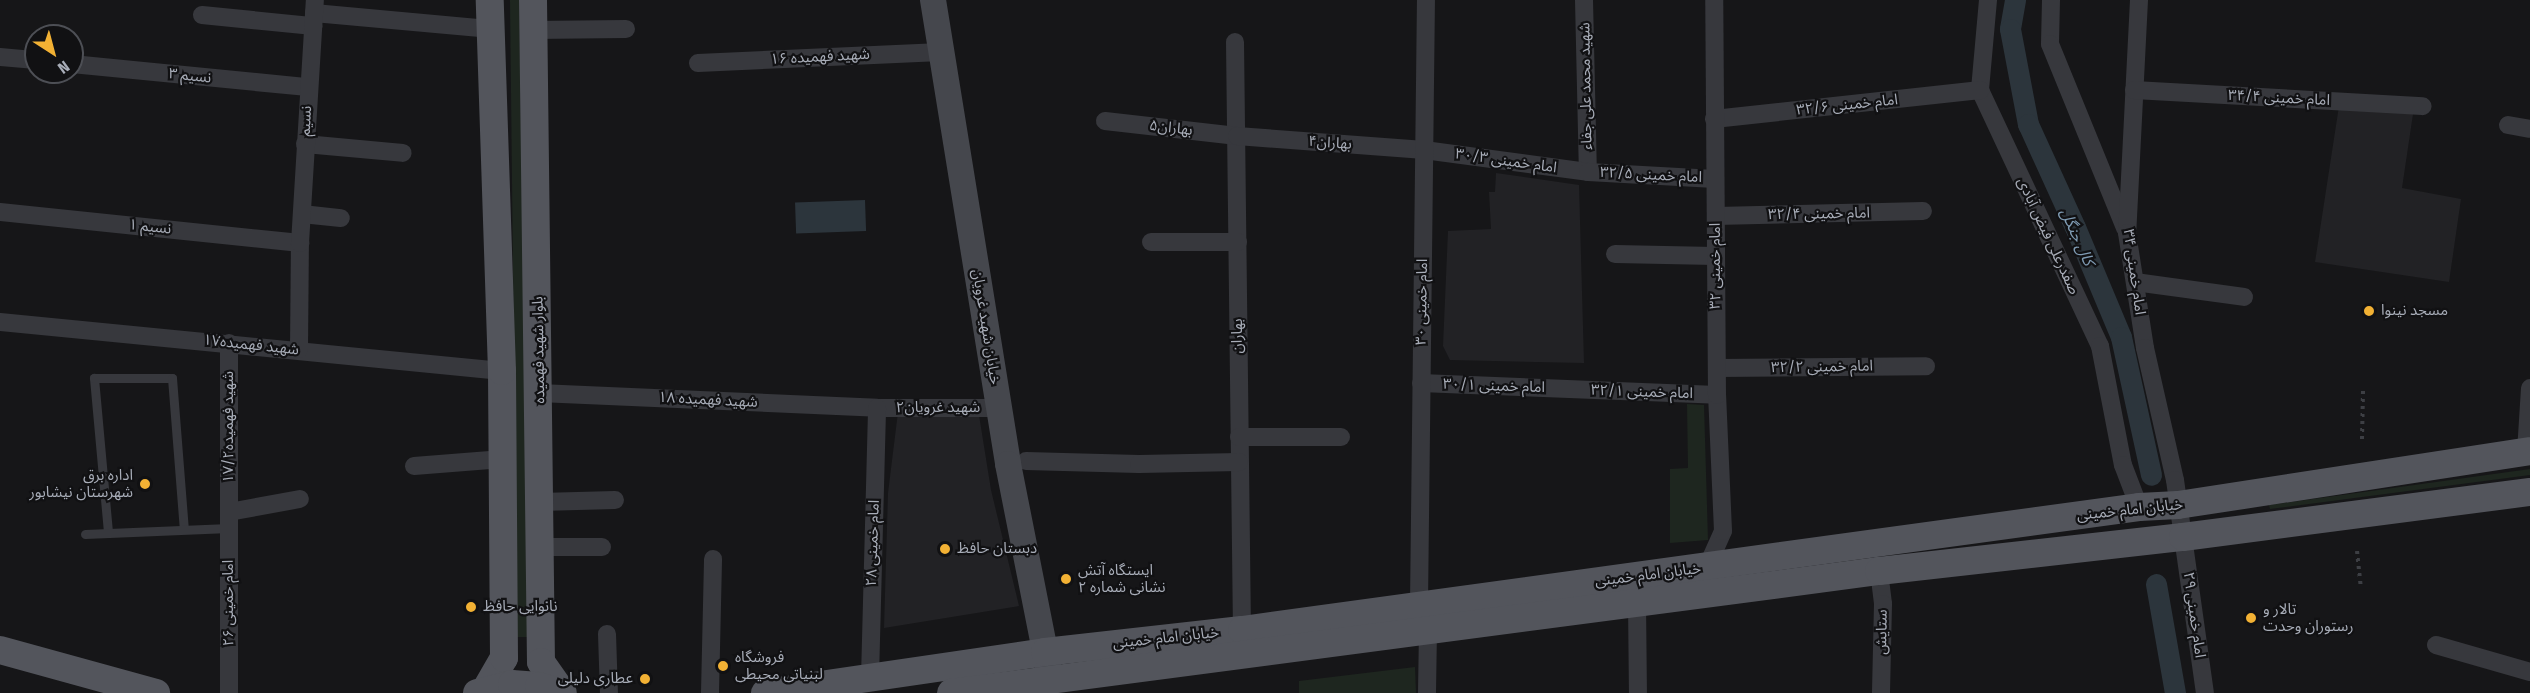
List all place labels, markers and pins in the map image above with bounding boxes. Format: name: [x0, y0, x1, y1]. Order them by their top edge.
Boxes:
place label: مسجد نینوا: [2381, 302, 2448, 320]
marker: مسجد نینوا: [2362, 304, 2376, 318]
place label: اداره برق شهرستان نیشابور: [29, 466, 133, 501]
marker: اداره برق شهرستان نیشابور: [138, 477, 152, 491]
place label: دبستان حافظ: [957, 540, 1037, 558]
marker: دبستان حافظ: [938, 542, 952, 556]
place label: ایستگاه آتش نشانی شماره ۲: [1078, 561, 1166, 596]
marker: ایستگاه آتش نشانی شماره ۲: [1059, 572, 1073, 586]
place label: نانوایی حافظ: [483, 598, 558, 616]
marker: نانوایی حافظ: [464, 600, 478, 614]
place label: تالار و رستوران وحدت: [2263, 600, 2353, 635]
marker: تالار و رستوران وحدت: [2244, 611, 2258, 625]
place label: فروشگاه لبنیاتی محیطی: [735, 648, 823, 683]
marker: فروشگاه لبنیاتی محیطی: [716, 659, 730, 673]
place label: عطاری دلیلی: [558, 670, 633, 688]
marker: عطاری دلیلی: [638, 672, 652, 686]

